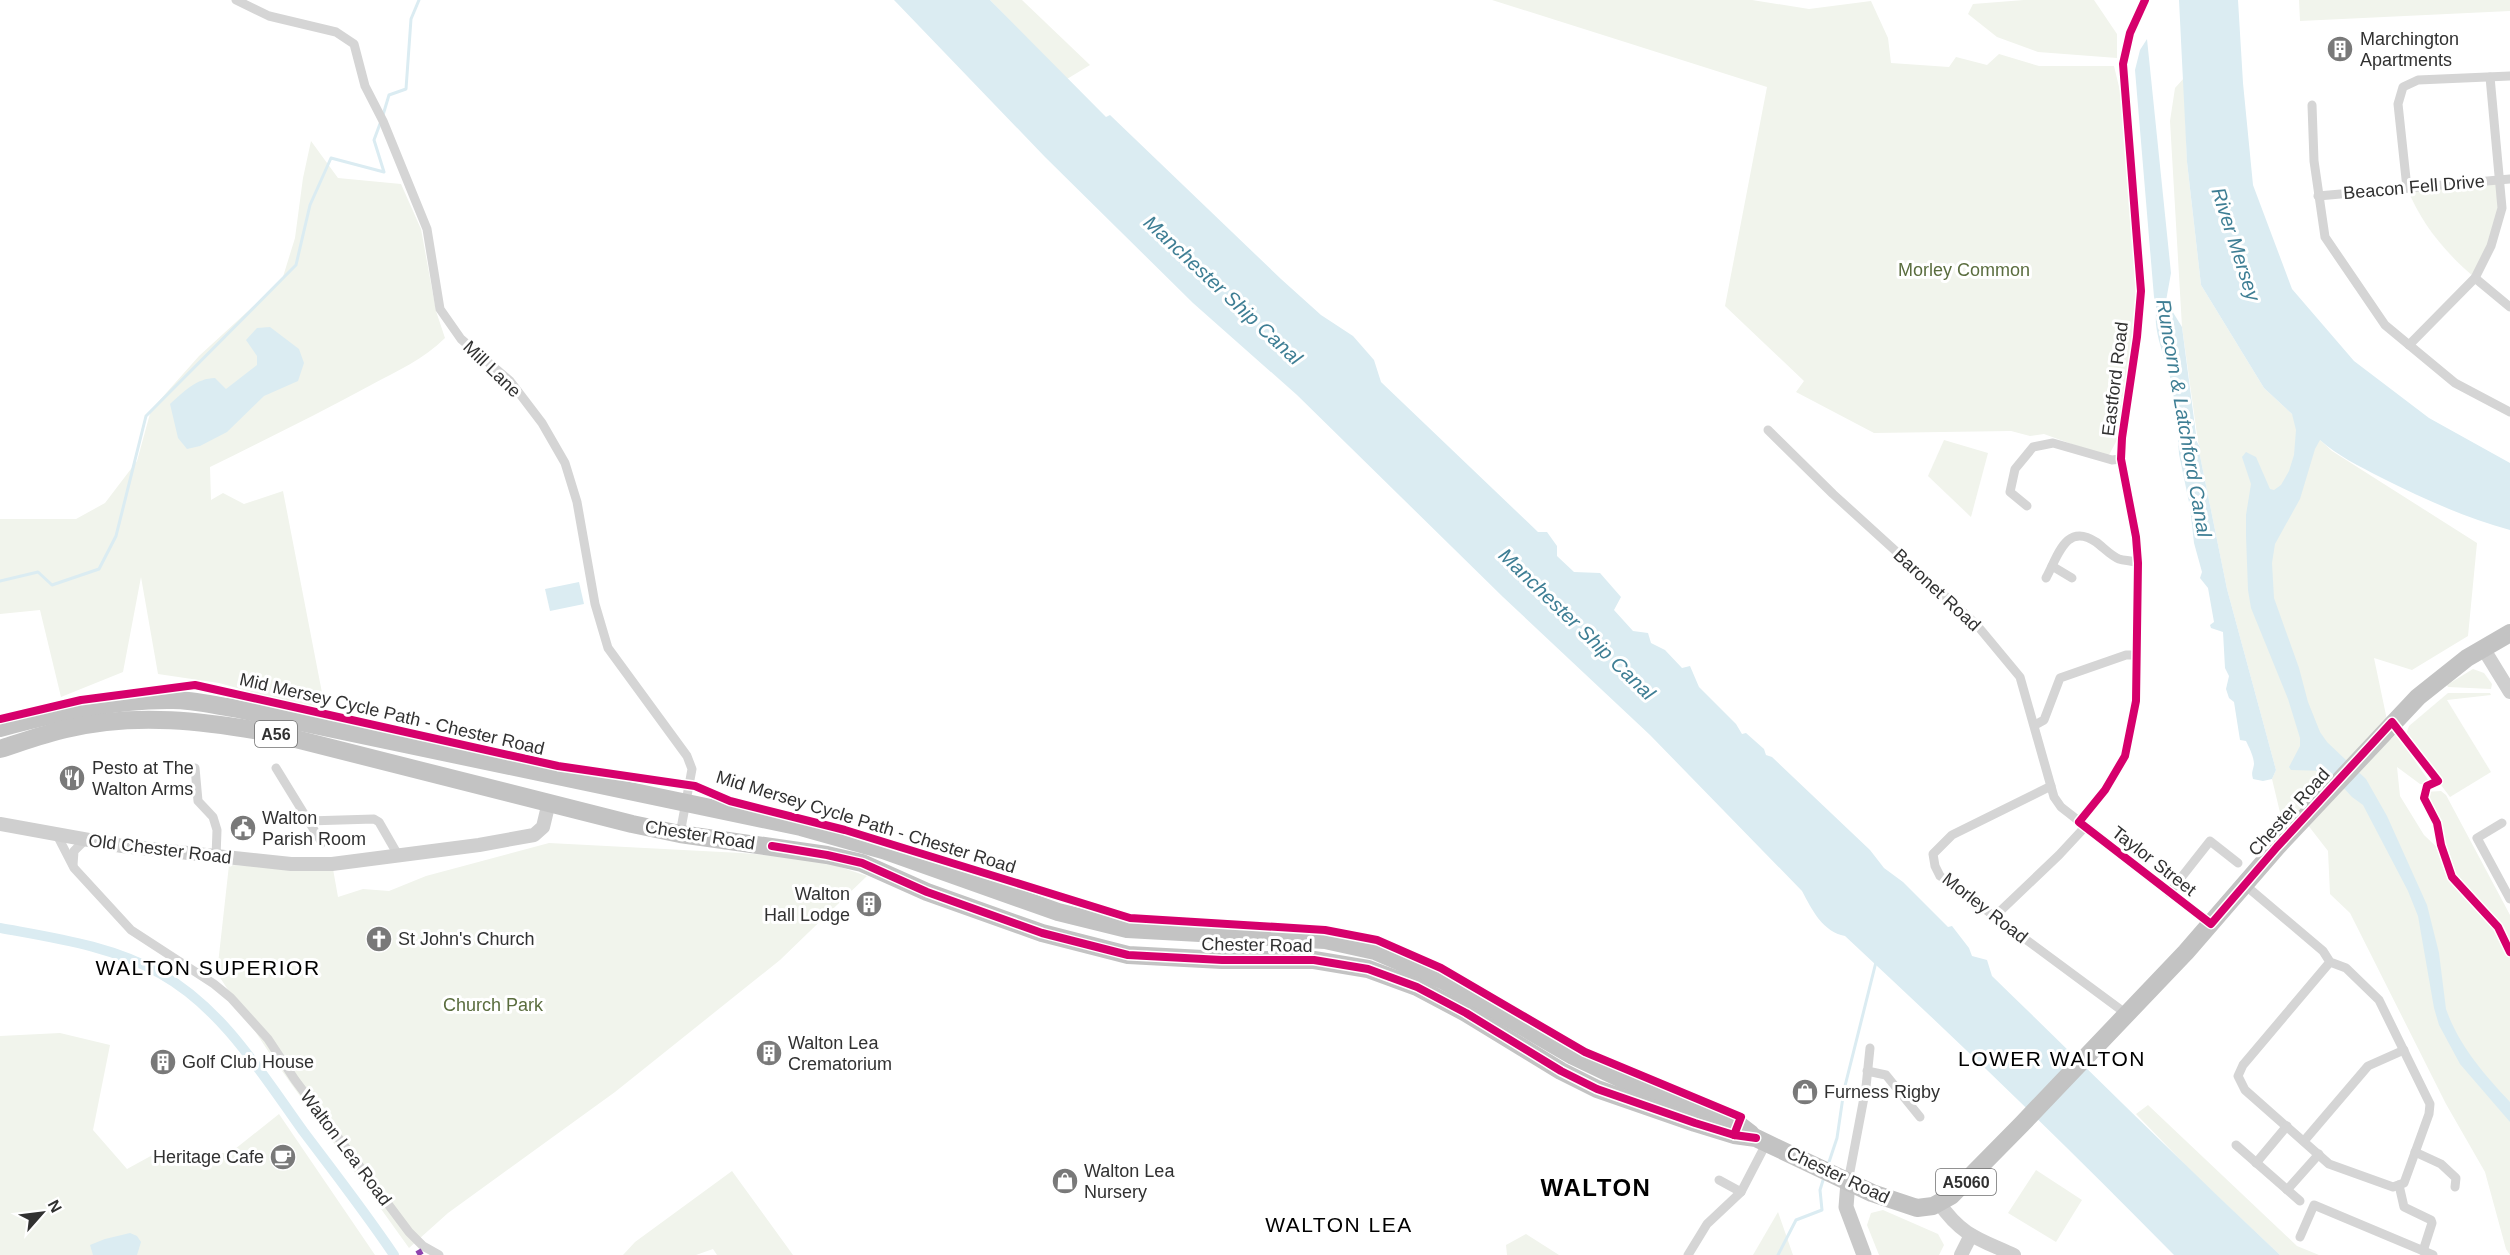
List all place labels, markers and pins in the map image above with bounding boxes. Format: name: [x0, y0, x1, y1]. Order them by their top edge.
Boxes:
place label: Marchington Apartments: [2360, 29, 2459, 70]
building icon: Marchington Apartments: [2325, 34, 2355, 64]
place label: Pesto at The Walton Arms: [92, 758, 194, 799]
restaurant icon: Pesto at The Walton Arms: [57, 763, 87, 793]
place label: Walton Parish Room: [262, 808, 366, 849]
public building icon: Walton Parish Room: [228, 813, 258, 843]
place label: Walton Hall Lodge: [764, 884, 850, 925]
building icon: Walton Hall Lodge: [854, 889, 884, 919]
church icon: St John's Church: [364, 924, 394, 954]
place label: St John's Church: [398, 929, 535, 949]
place label: Walton Lea Crematorium: [788, 1033, 892, 1074]
building icon: Walton Lea Crematorium: [754, 1038, 784, 1068]
building icon: Golf Club House: [148, 1047, 178, 1077]
place label: Golf Club House: [182, 1052, 314, 1072]
shop icon: Furness Rigby: [1790, 1077, 1820, 1107]
place label: Furness Rigby: [1824, 1082, 1940, 1102]
cafe icon: Heritage Cafe: [268, 1142, 298, 1172]
place label: Heritage Cafe: [153, 1147, 264, 1167]
place label: Walton Lea Nursery: [1084, 1161, 1175, 1202]
shop icon: Walton Lea Nursery: [1050, 1166, 1080, 1196]

